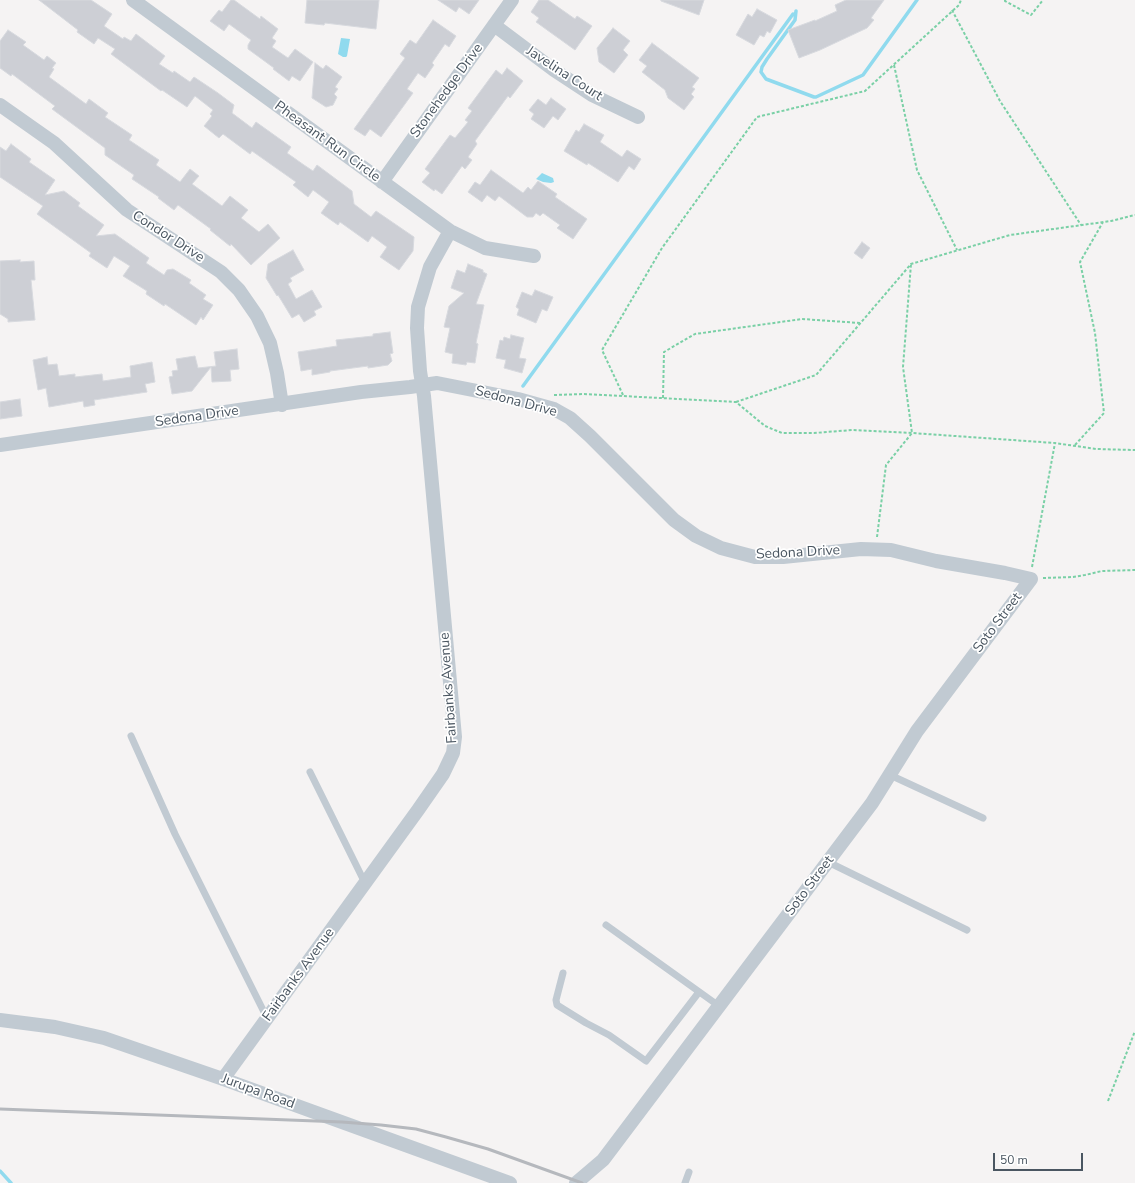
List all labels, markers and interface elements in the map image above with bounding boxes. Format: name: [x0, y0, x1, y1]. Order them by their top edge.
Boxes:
street label: Stonehedge Drive: [407, 41, 487, 141]
street label: Javelina Court: [523, 43, 605, 105]
street label: Pheasant Run Circle: [271, 98, 383, 186]
street label: Condor Drive: [129, 208, 207, 266]
street label: Sedona Drive: [473, 383, 559, 421]
street label: Sedona Drive: [154, 403, 240, 431]
street label: Sedona Drive: [756, 542, 840, 564]
street label: Soto Street: [970, 590, 1026, 656]
street label: Fairbanks Avenue: [437, 632, 461, 744]
street label: Soto Street: [782, 853, 838, 919]
street label: Fairbanks Avenue: [259, 925, 339, 1025]
street label: Jurupa Road: [219, 1071, 297, 1113]
scale bar: [995, 1145, 1085, 1171]
text: 50 m: [1000, 1152, 1028, 1168]

